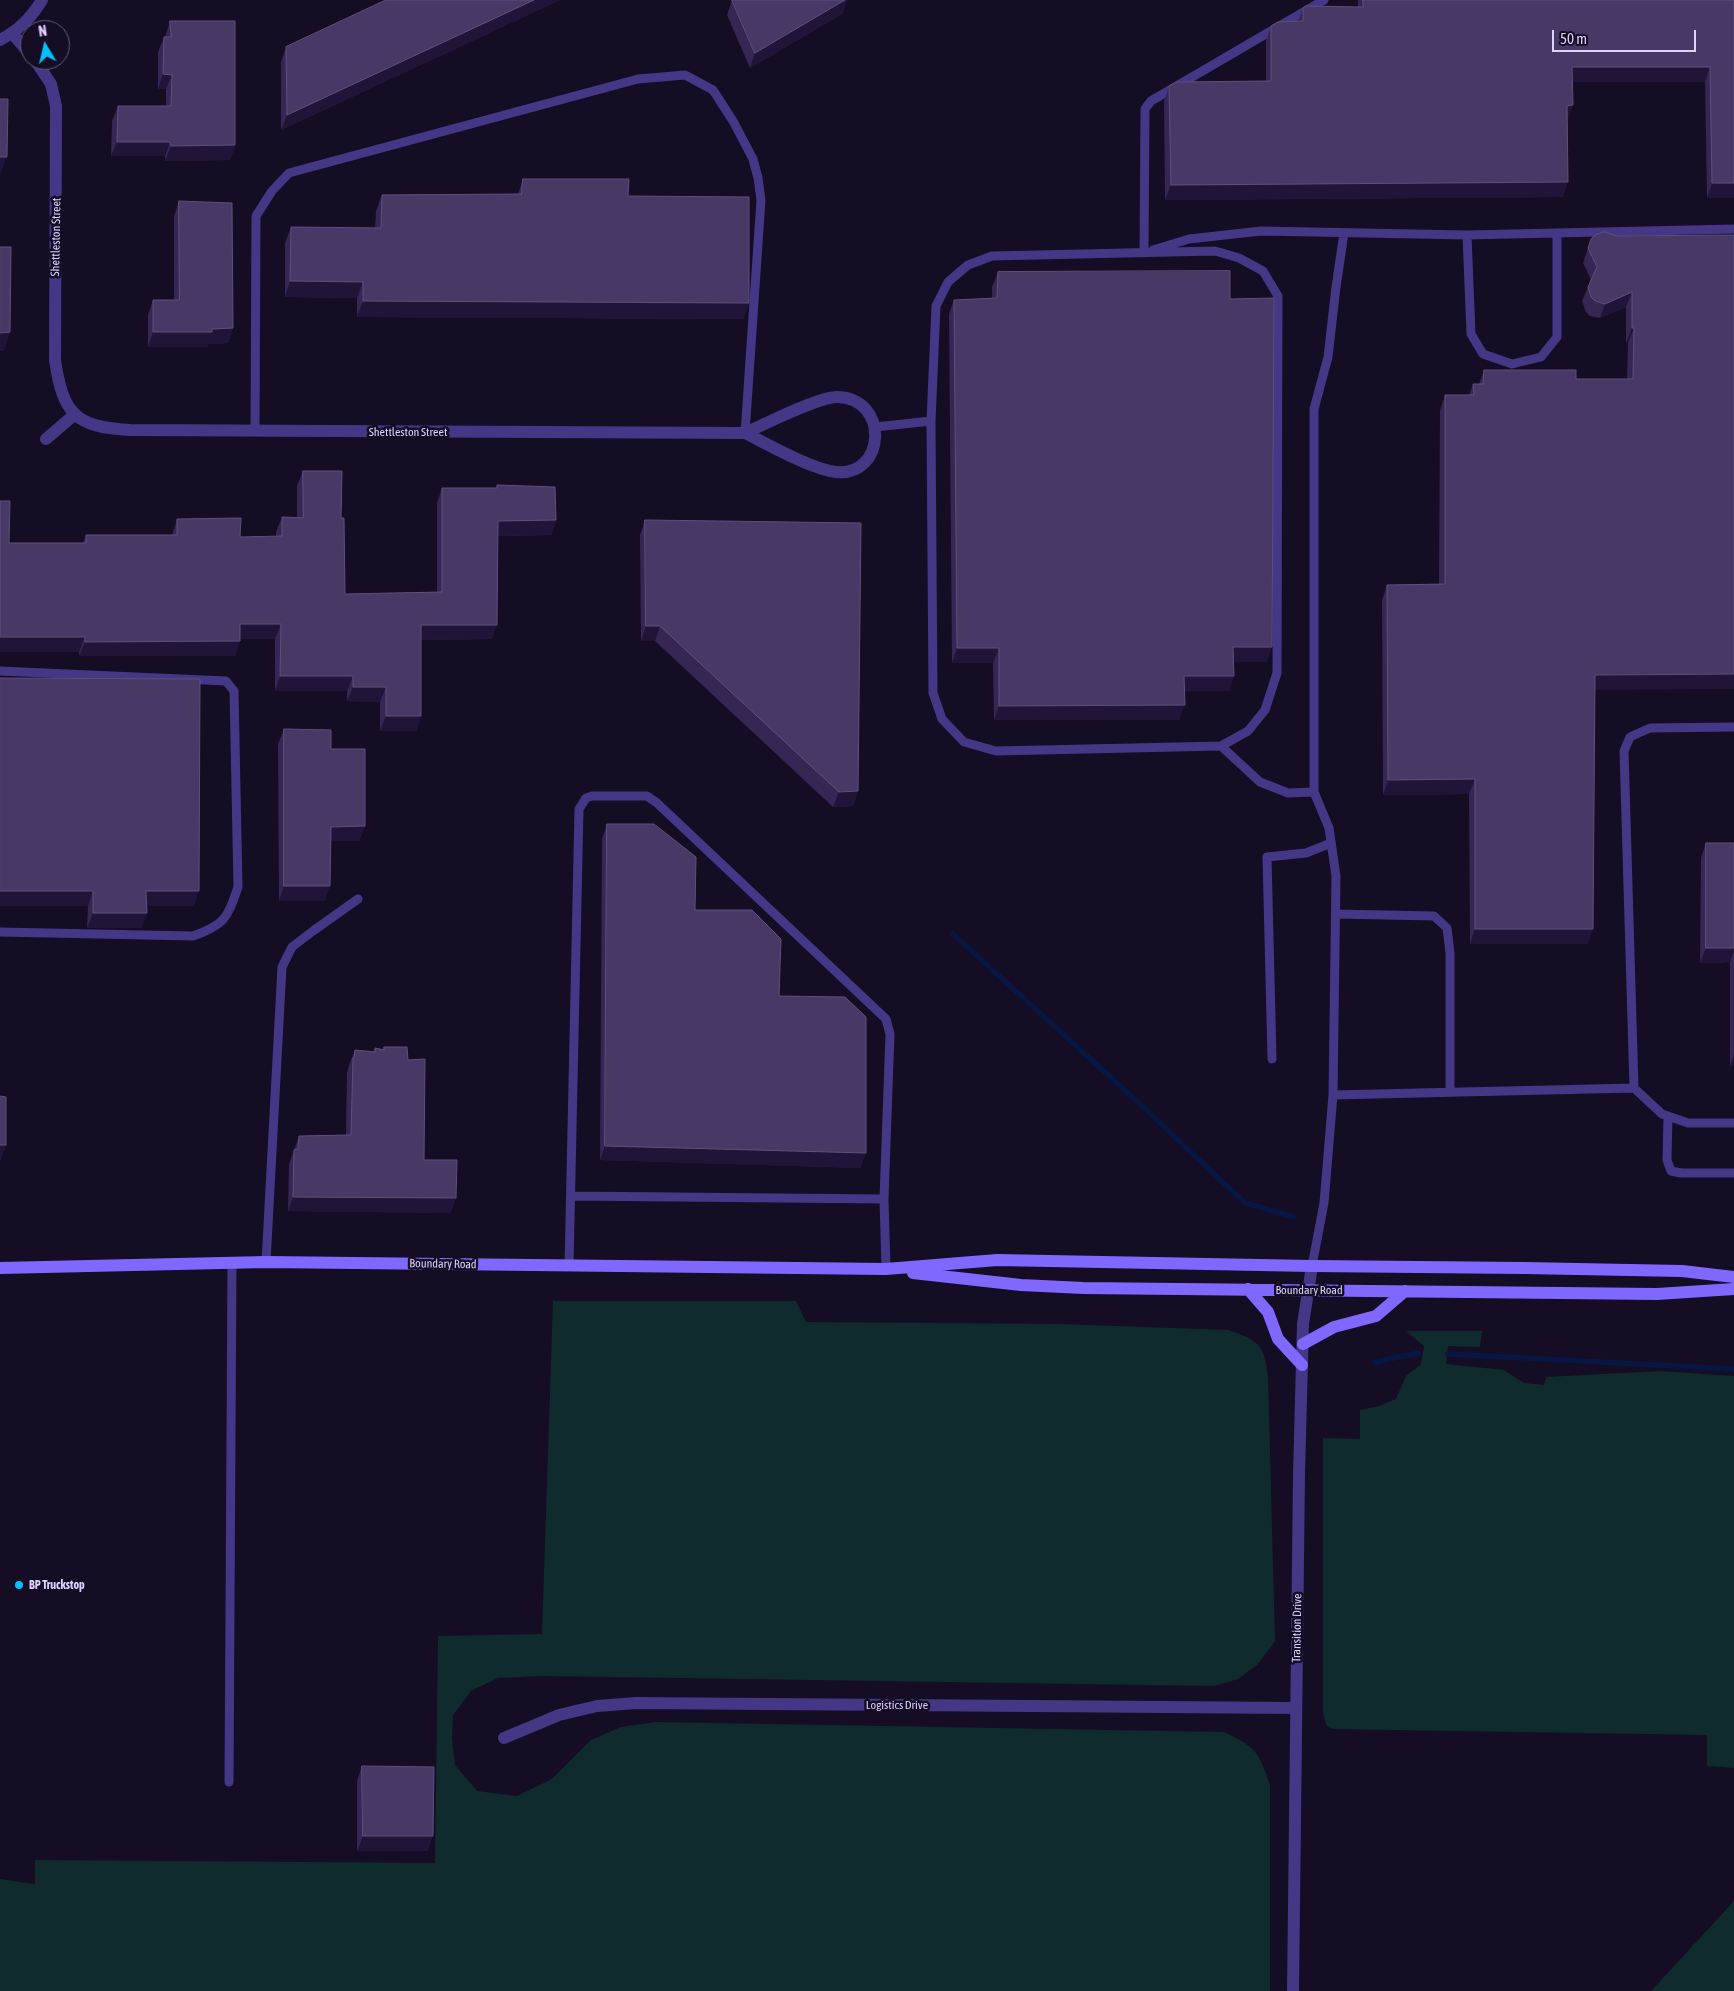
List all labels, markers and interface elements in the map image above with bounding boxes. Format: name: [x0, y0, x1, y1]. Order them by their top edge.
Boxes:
north arrow: [20, 20, 70, 70]
scale bar: [1554, 20, 1698, 52]
text: N: [37, 23, 48, 40]
text: 50 m: [1560, 30, 1587, 47]
street label: Shettleston Street: [48, 198, 64, 276]
street label: Shettleston Street: [369, 425, 447, 439]
street label: Boundary Road: [409, 1256, 477, 1272]
street label: Boundary Road: [1275, 1283, 1343, 1297]
place label: BP Truckstop: [29, 1578, 85, 1592]
marker: BP Truckstop: [13, 1579, 25, 1591]
street label: Transition Drive: [1289, 1593, 1305, 1663]
street label: Logistics Drive: [866, 1698, 928, 1712]

